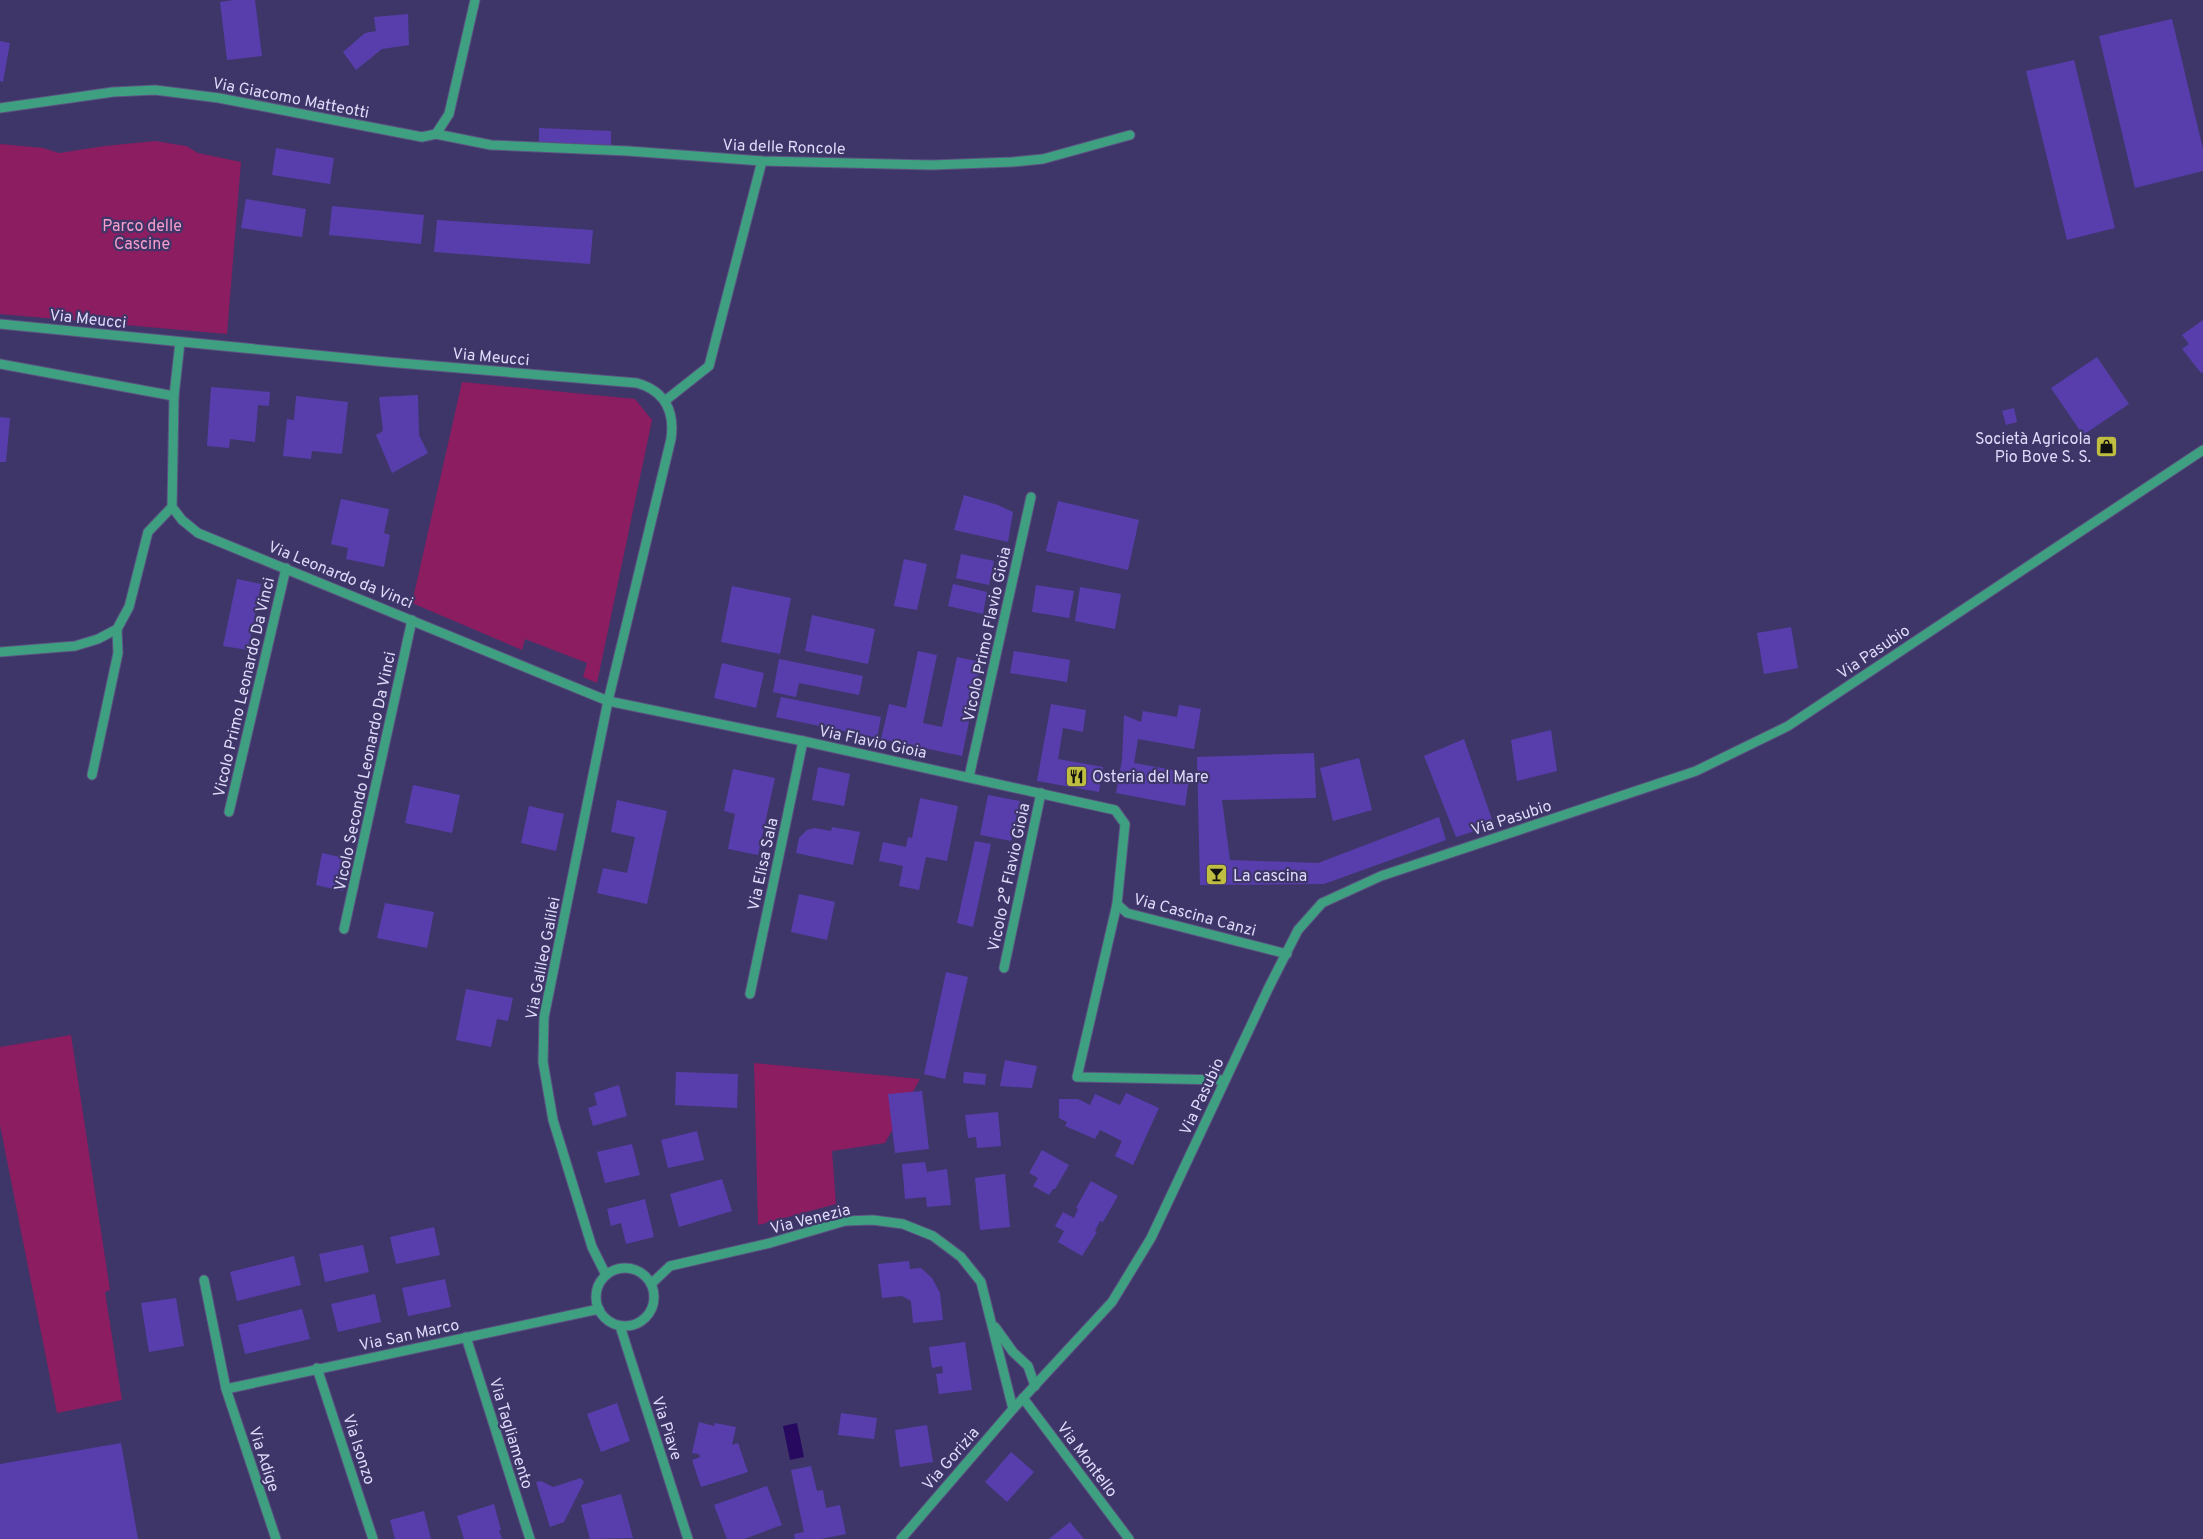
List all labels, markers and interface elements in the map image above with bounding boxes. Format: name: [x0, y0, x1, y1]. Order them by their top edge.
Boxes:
street label: Via Giacomo Matteotti: [210, 74, 371, 124]
street label: Via delle Roncole: [722, 136, 846, 160]
park label: Parco delle Cascine: [102, 217, 182, 255]
street label: Via Meucci: [48, 306, 127, 334]
street label: Via Meucci: [451, 345, 530, 371]
place label: Società Agricola Pio Bove S. S.: [1975, 430, 2091, 468]
shop icon: Società Agricola Pio Bove S. S.: [2095, 435, 2119, 459]
street label: Via Leonardo da Vinci: [265, 538, 416, 614]
street label: Vicolo Primo Flavio Gioia: [960, 545, 1016, 724]
street label: Vicolo Primo Leonardo Da Vinci: [210, 576, 280, 799]
street label: Via Pasubio: [1834, 621, 1914, 684]
street label: Vicolo Secondo Leonardo Da Vinci: [331, 650, 401, 893]
street label: Via Flavio Gioia: [817, 722, 928, 764]
restaurant icon: Osteria del Mare: [1064, 764, 1088, 788]
place label: Osteria del Mare: [1092, 768, 1209, 788]
street label: Via Pasubio: [1469, 797, 1554, 841]
street label: Vicolo 2° Flavio Gioia: [984, 801, 1035, 954]
street label: Via Elisa Sala: [744, 816, 784, 913]
bar icon: La cascina: [1205, 863, 1229, 887]
place label: La cascina: [1233, 867, 1307, 887]
street label: Via Cascina Canzi: [1131, 890, 1258, 942]
street label: Via Galileo Galilei: [522, 895, 566, 1021]
street label: Via Pasubio: [1176, 1055, 1229, 1139]
street label: Via Venezia: [768, 1200, 853, 1240]
street label: Via San Marco: [358, 1316, 461, 1356]
street label: Via Tagliamento: [484, 1376, 536, 1492]
street label: Via Piave: [646, 1394, 686, 1463]
street label: Via Isonzo: [337, 1412, 379, 1487]
street label: Via Montello: [1052, 1419, 1121, 1502]
street label: Via Gorizia: [919, 1424, 984, 1495]
street label: Via Adige: [243, 1425, 283, 1495]

